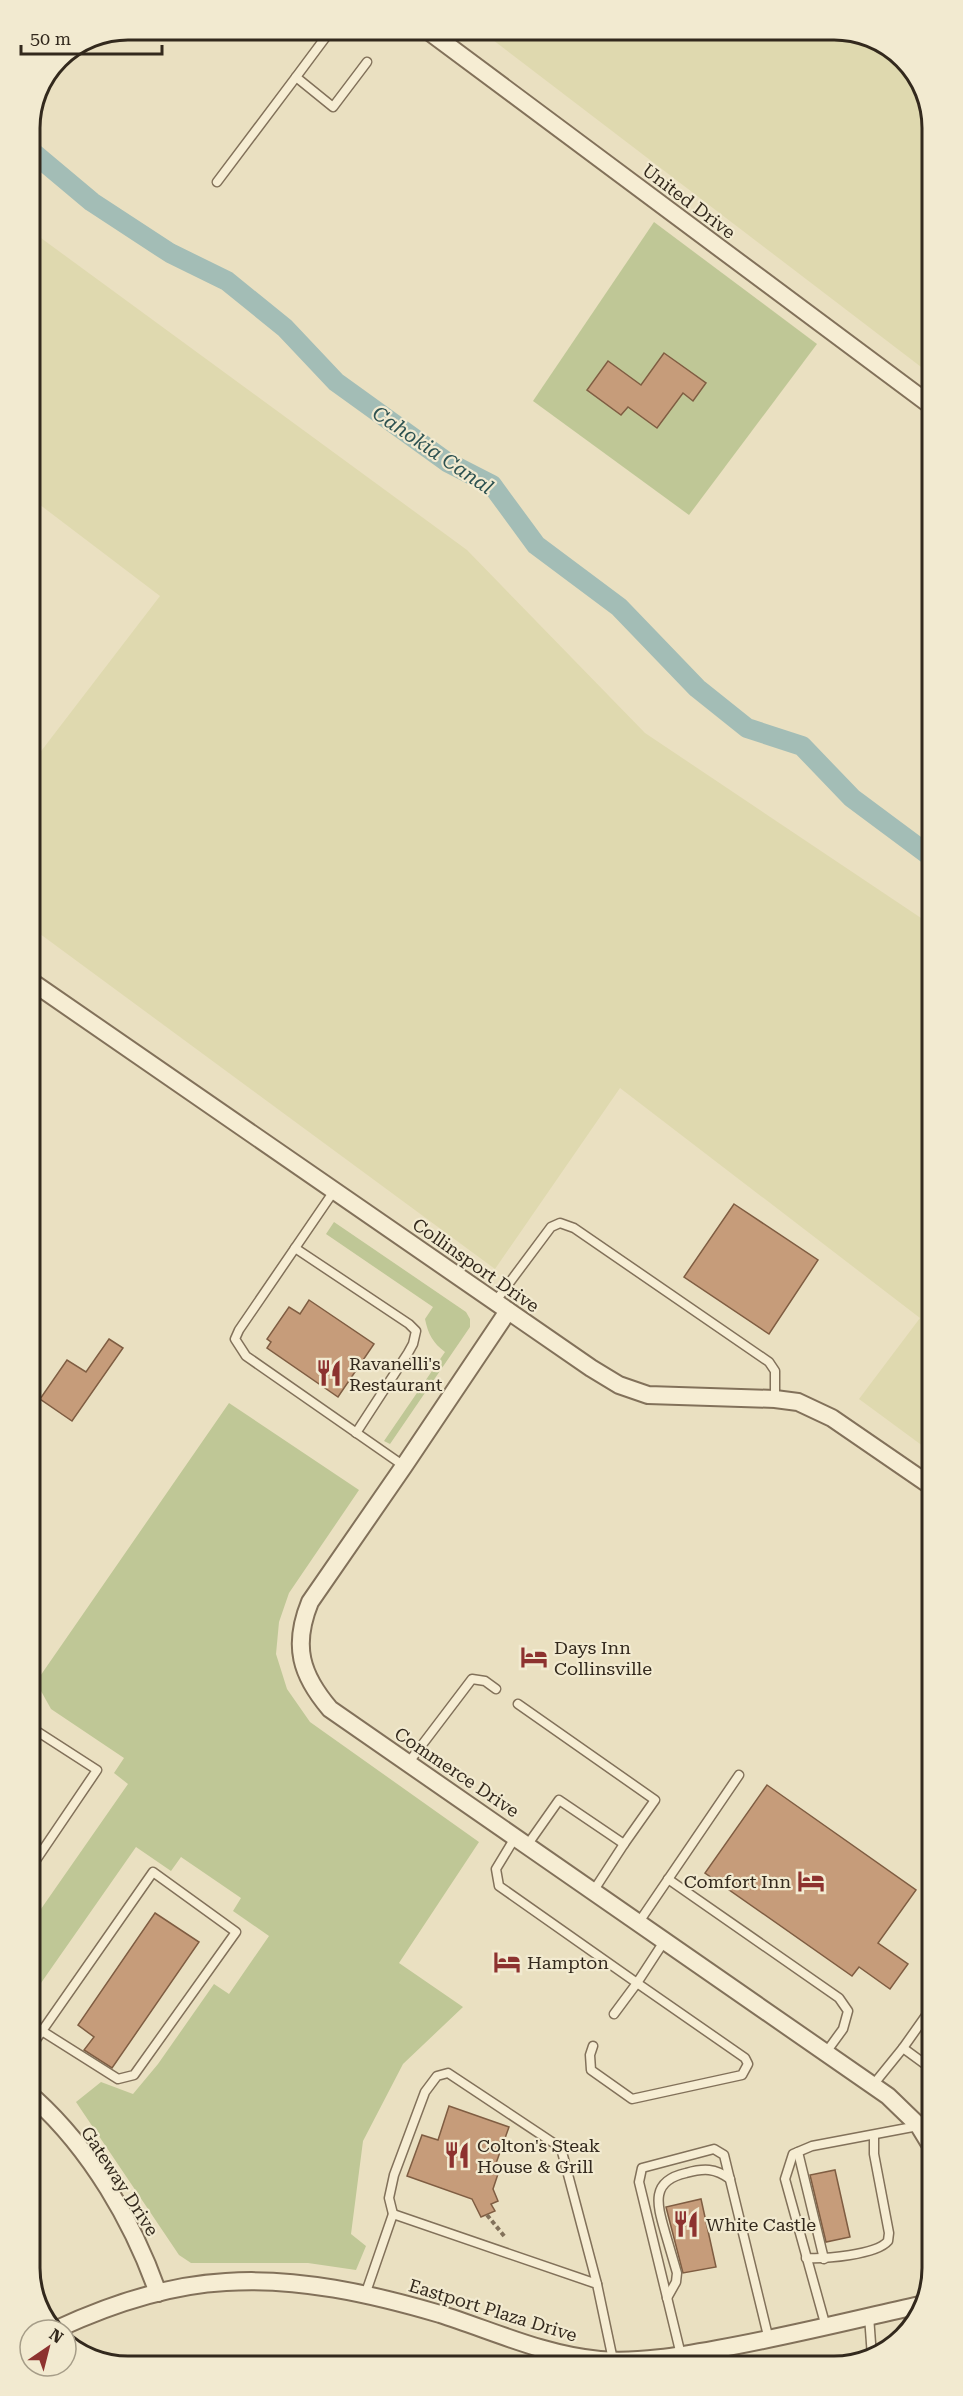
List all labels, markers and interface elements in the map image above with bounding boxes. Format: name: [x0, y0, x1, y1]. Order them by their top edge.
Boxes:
scale bar: [21, 18, 162, 56]
text: 50 m: [30, 28, 71, 49]
street label: United Drive: [638, 159, 740, 243]
water label: Cahokia Canal: [368, 401, 498, 499]
street label: Collinsport Drive: [409, 1213, 543, 1317]
place label: Ravanelli's Restaurant: [349, 1353, 443, 1395]
restaurant icon: Ravanelli's Restaurant: [314, 1358, 344, 1388]
place label: Days Inn Collinsville: [554, 1637, 652, 1679]
hotel icon: Days Inn Collinsville: [519, 1642, 549, 1672]
street label: Commerce Drive: [391, 1723, 523, 1821]
hotel icon: Comfort Inn: [796, 1866, 826, 1896]
place label: Comfort Inn: [684, 1871, 791, 1892]
hotel icon: Hampton: [492, 1947, 522, 1977]
place label: Hampton: [527, 1952, 609, 1973]
street label: Gateway Drive: [77, 2122, 163, 2240]
place label: Colton's Steak House & Grill: [477, 2135, 600, 2177]
restaurant icon: Colton's Steak House & Grill: [442, 2140, 472, 2170]
restaurant icon: White Castle: [671, 2209, 701, 2239]
place label: White Castle: [706, 2214, 816, 2235]
street label: Eastport Plaza Drive: [406, 2274, 580, 2346]
north arrow: [18, 2318, 78, 2378]
text: N: [46, 2325, 67, 2347]

